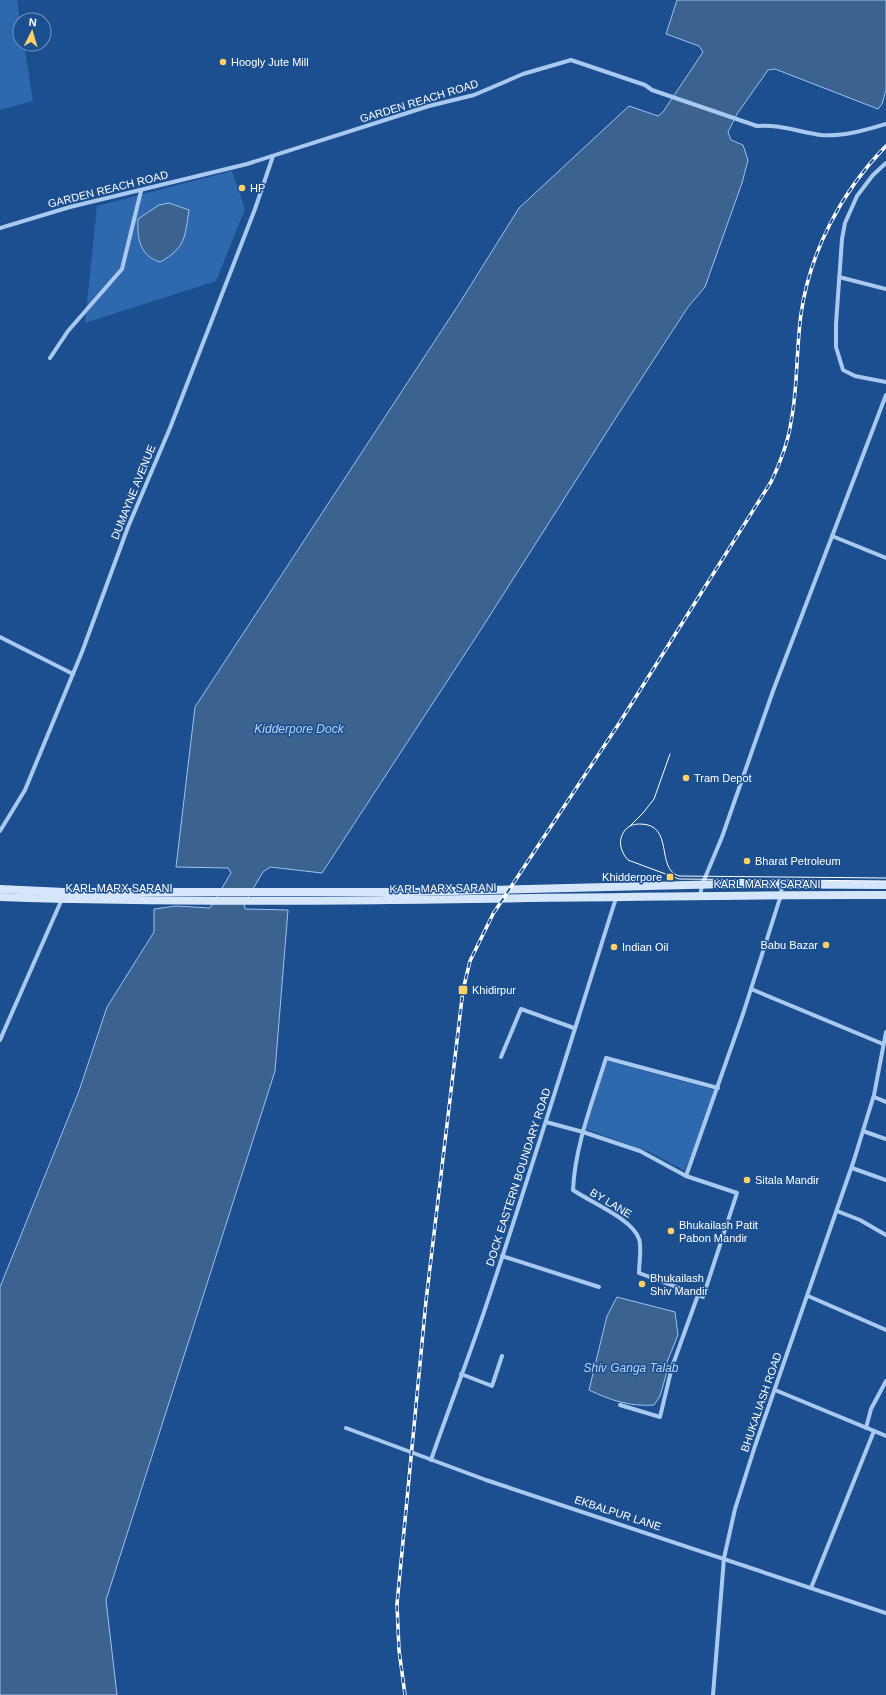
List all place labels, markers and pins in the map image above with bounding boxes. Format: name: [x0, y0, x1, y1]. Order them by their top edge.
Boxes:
place label: Hoogly Jute Mill: [231, 56, 309, 68]
marker: Hoogly Jute Mill: [218, 57, 228, 67]
place label: HP: [250, 182, 265, 194]
marker: HP: [237, 183, 247, 193]
place label: Tram Depot: [694, 772, 752, 784]
marker: Tram Depot: [681, 773, 691, 783]
place label: Bharat Petroleum: [755, 855, 841, 867]
marker: Bharat Petroleum: [742, 856, 752, 866]
place label: Khidderpore: [602, 871, 662, 883]
marker: Khidderpore: [665, 872, 675, 882]
place label: Babu Bazar: [761, 939, 818, 951]
marker: Babu Bazar: [821, 940, 831, 950]
place label: Indian Oil: [622, 941, 668, 953]
marker: Indian Oil: [609, 942, 619, 952]
marker: Khidirpur: [457, 984, 469, 996]
place label: Khidirpur: [472, 984, 516, 996]
place label: Sitala Mandir: [755, 1174, 820, 1186]
marker: Sitala Mandir: [742, 1175, 752, 1185]
place label: Bhukailash Patit Pabon Mandir: [679, 1219, 758, 1244]
marker: Bhukailash Patit Pabon Mandir: [666, 1226, 676, 1236]
place label: Bhukailash Shiv Mandir: [650, 1272, 708, 1297]
marker: Bhukailash Shiv Mandir: [637, 1279, 647, 1289]

